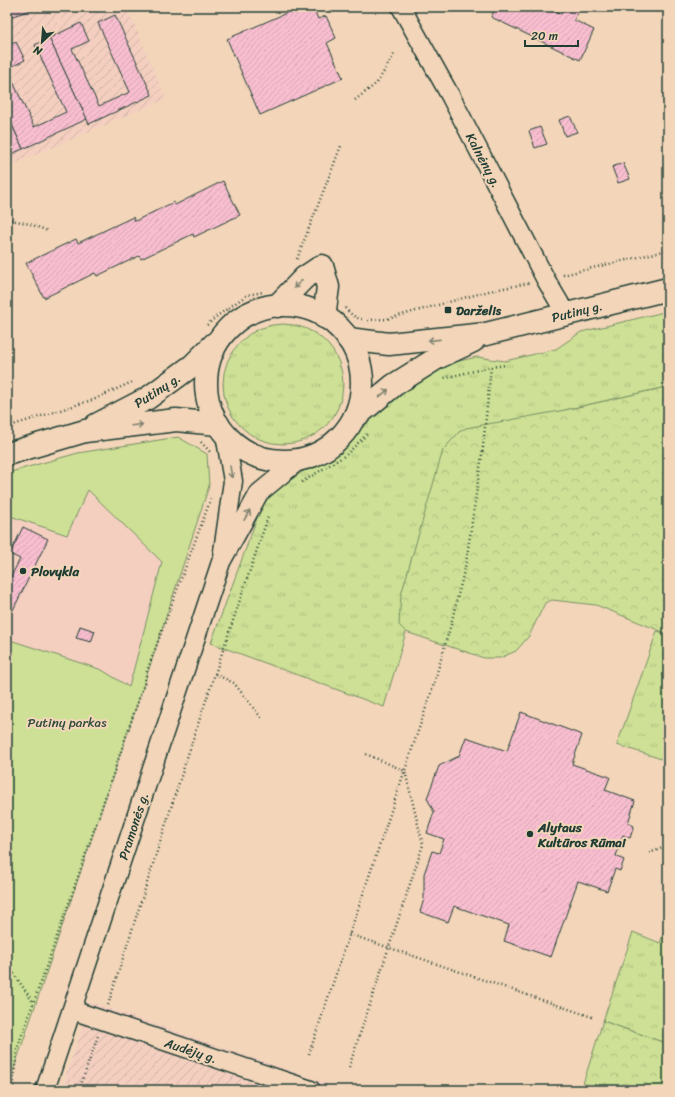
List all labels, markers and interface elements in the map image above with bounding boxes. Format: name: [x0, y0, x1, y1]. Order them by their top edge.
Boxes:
north arrow: [22, 22, 62, 62]
scale bar: [525, 22, 578, 48]
text: 20 m: [531, 25, 558, 47]
text: N: [30, 40, 46, 61]
street label: Kalnėnų g.: [459, 128, 508, 192]
one-way arrow: [293, 279, 303, 289]
street label: Putinų g.: [549, 294, 605, 329]
place label: Darželis: [456, 299, 502, 322]
marker: Darželis: [443, 305, 453, 315]
one-way arrow: [428, 336, 441, 344]
street label: Putinų g.: [129, 367, 185, 414]
one-way arrow: [379, 388, 390, 397]
one-way arrow: [130, 421, 143, 429]
one-way arrow: [227, 465, 235, 478]
one-way arrow: [244, 509, 251, 521]
place label: Plovykla: [31, 560, 80, 583]
marker: Plovykla: [18, 566, 28, 576]
park label: Putinų parkas: [28, 711, 107, 734]
street label: Pramonės g.: [112, 789, 155, 863]
place label: Alytaus Kultūros Rūmai: [537, 816, 627, 854]
marker: Alytaus Kultūros Rūmai: [525, 829, 535, 839]
street label: Audėjų g.: [161, 1031, 220, 1070]

